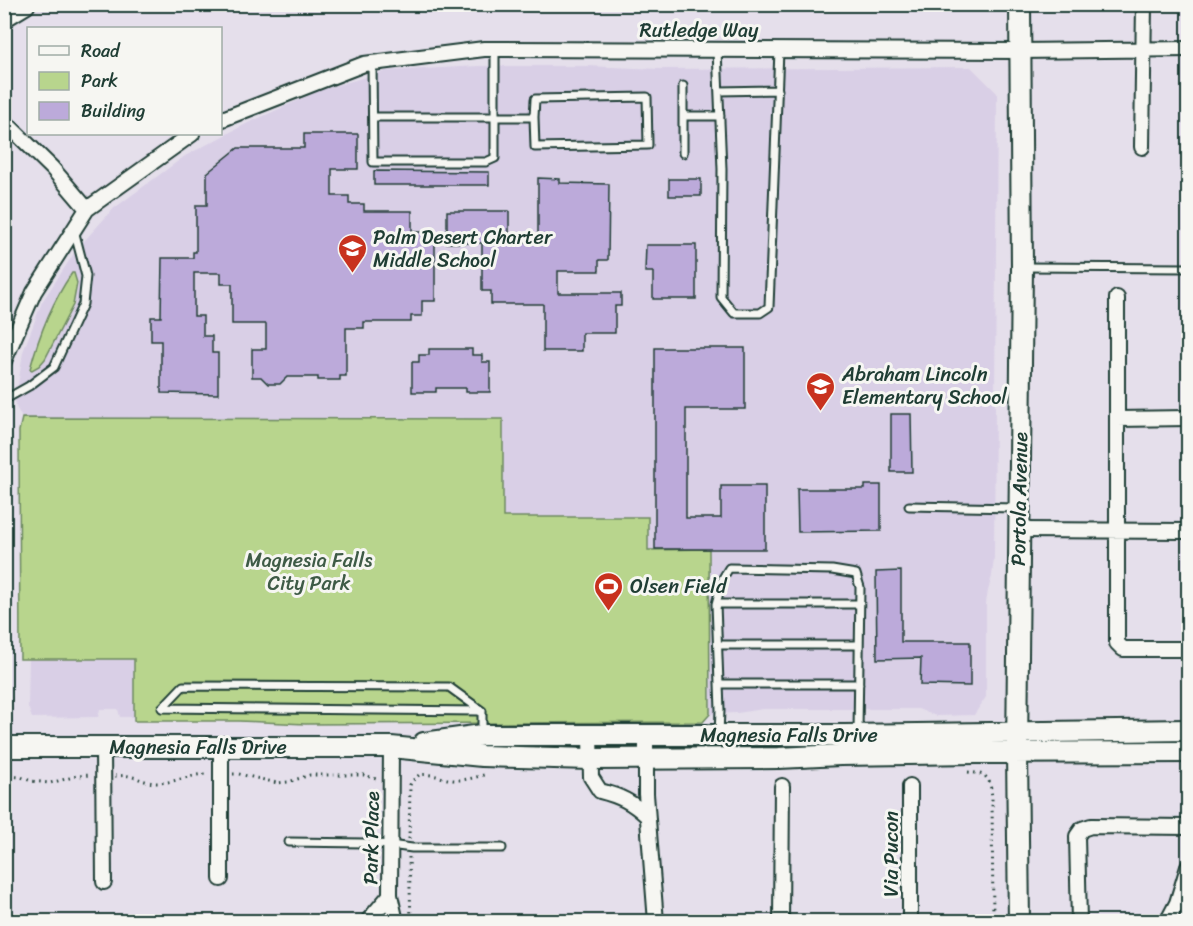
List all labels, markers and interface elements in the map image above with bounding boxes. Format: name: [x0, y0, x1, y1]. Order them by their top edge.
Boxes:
street label: Rutledge Way: [640, 13, 759, 48]
legend: [27, 27, 222, 135]
text: Road: [81, 35, 121, 67]
text: Park: [81, 65, 118, 97]
text: Building: [81, 95, 145, 127]
place label: Palm Desert Charter Middle School: [373, 220, 553, 278]
school or university icon: Palm Desert Charter Middle School: [336, 232, 368, 274]
place label: Abraham Lincoln Elementary School: [841, 357, 1007, 415]
school or university icon: Abraham Lincoln Elementary School: [805, 370, 837, 412]
street label: Portola Avenue: [1001, 431, 1038, 566]
park label: Magnesia Falls City Park: [245, 543, 373, 601]
place label: Olsen Field: [630, 569, 728, 604]
sports icon: Olsen Field: [593, 570, 625, 612]
street label: Magnesia Falls Drive: [700, 718, 878, 753]
street label: Magnesia Falls Drive: [109, 730, 287, 765]
street label: Park Place: [353, 791, 390, 885]
street label: Via Pucon: [874, 811, 909, 897]

